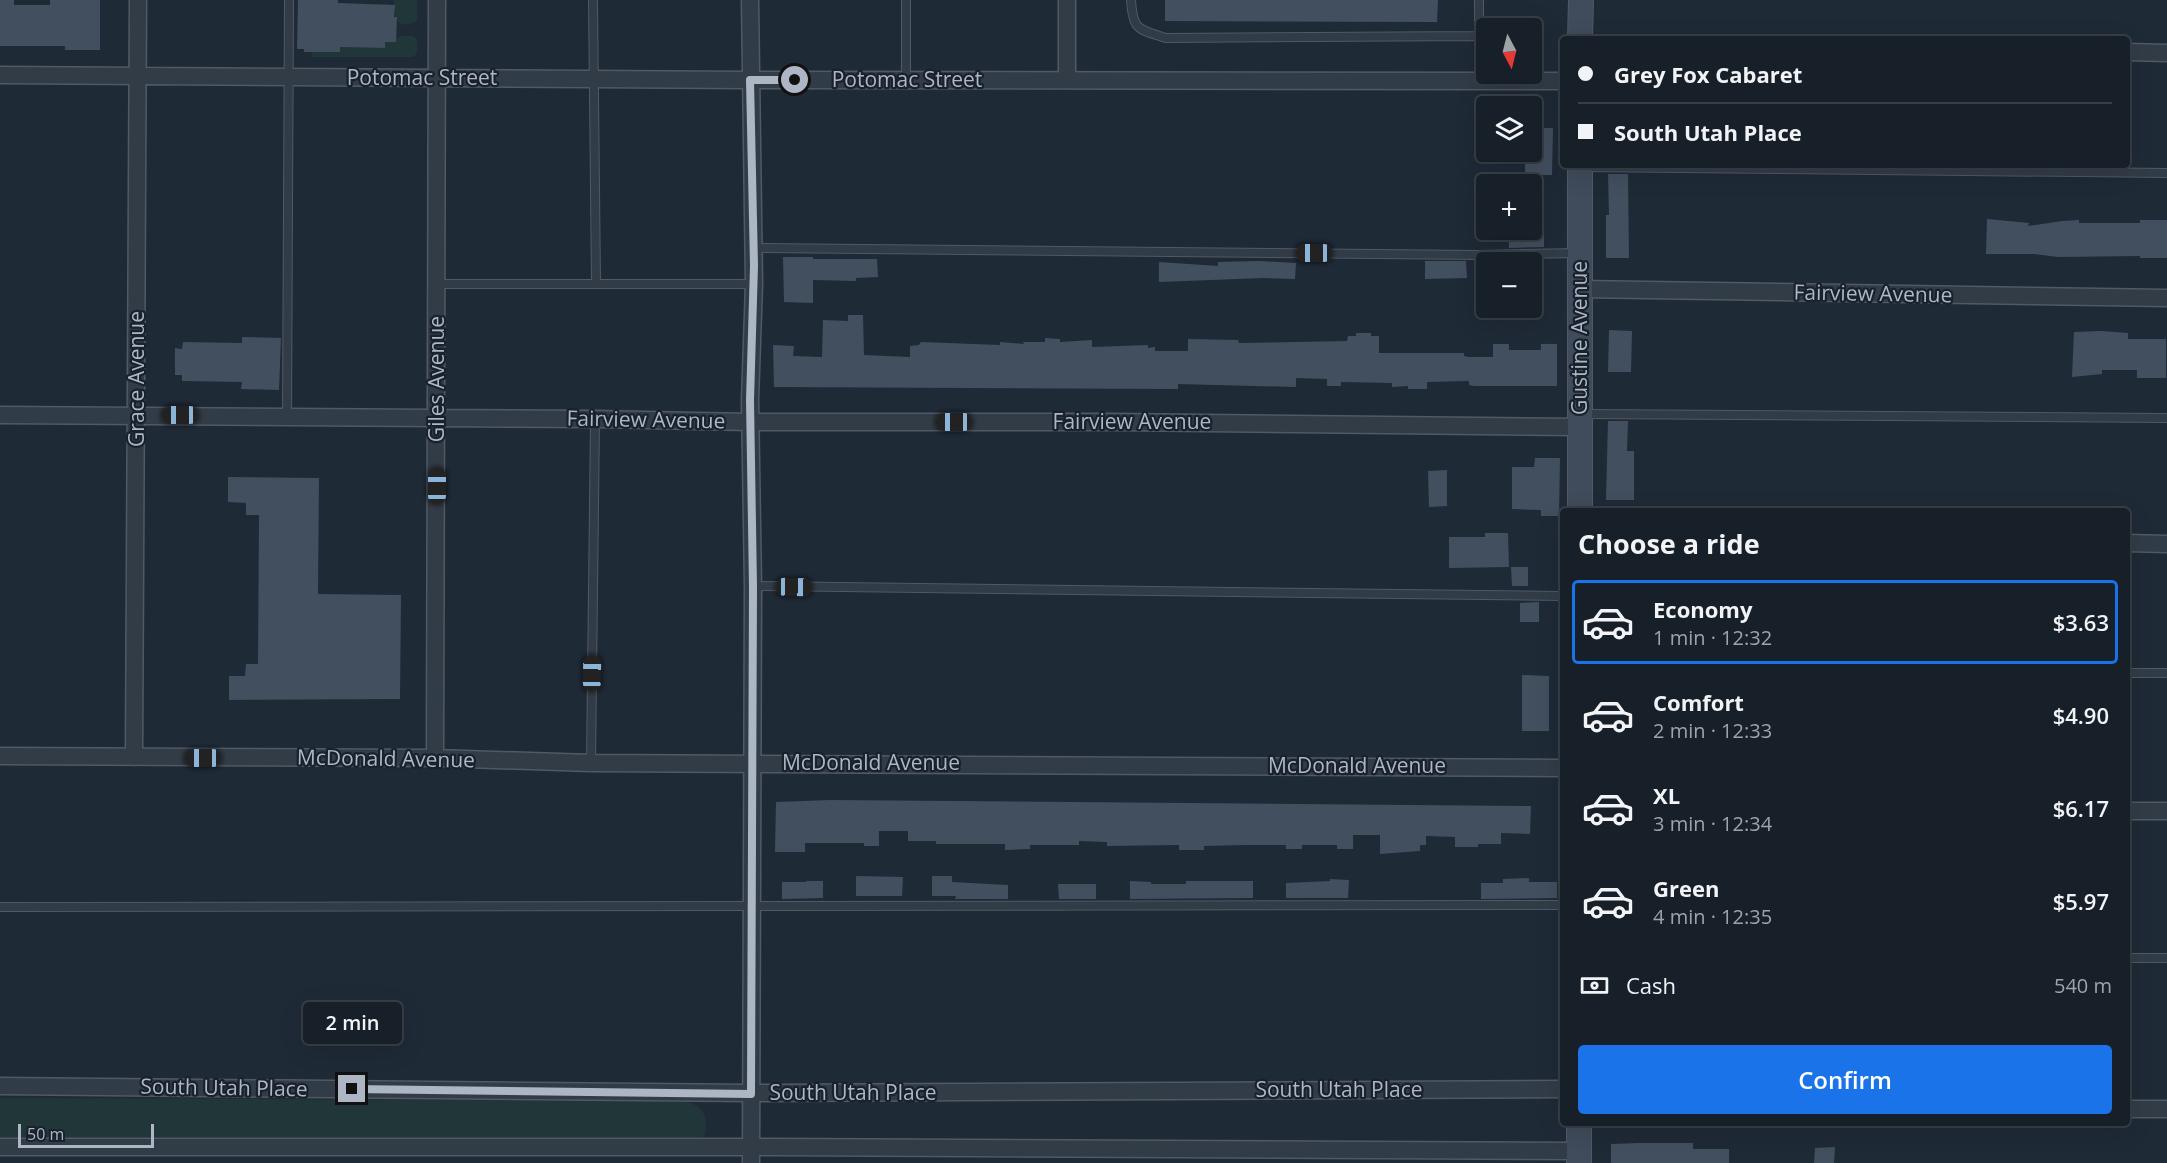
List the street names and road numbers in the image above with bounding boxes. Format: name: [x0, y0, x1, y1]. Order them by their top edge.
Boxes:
street label: Potomac Street: [347, 63, 497, 91]
street label: Potomac Street: [832, 65, 982, 93]
street label: Gustine Avenue: [1565, 261, 1593, 415]
street label: Fairview Avenue: [1793, 278, 1953, 308]
street label: Grace Avenue: [122, 311, 150, 447]
street label: Giles Avenue: [422, 316, 450, 442]
street label: Fairview Avenue: [566, 404, 726, 434]
street label: Fairview Avenue: [1053, 407, 1211, 435]
street label: McDonald Avenue: [297, 742, 475, 774]
street label: McDonald Avenue: [782, 748, 960, 776]
street label: McDonald Avenue: [1268, 751, 1446, 779]
street label: South Utah Place: [140, 1072, 308, 1102]
street label: South Utah Place: [1255, 1075, 1423, 1103]
street label: South Utah Place: [769, 1078, 937, 1106]

